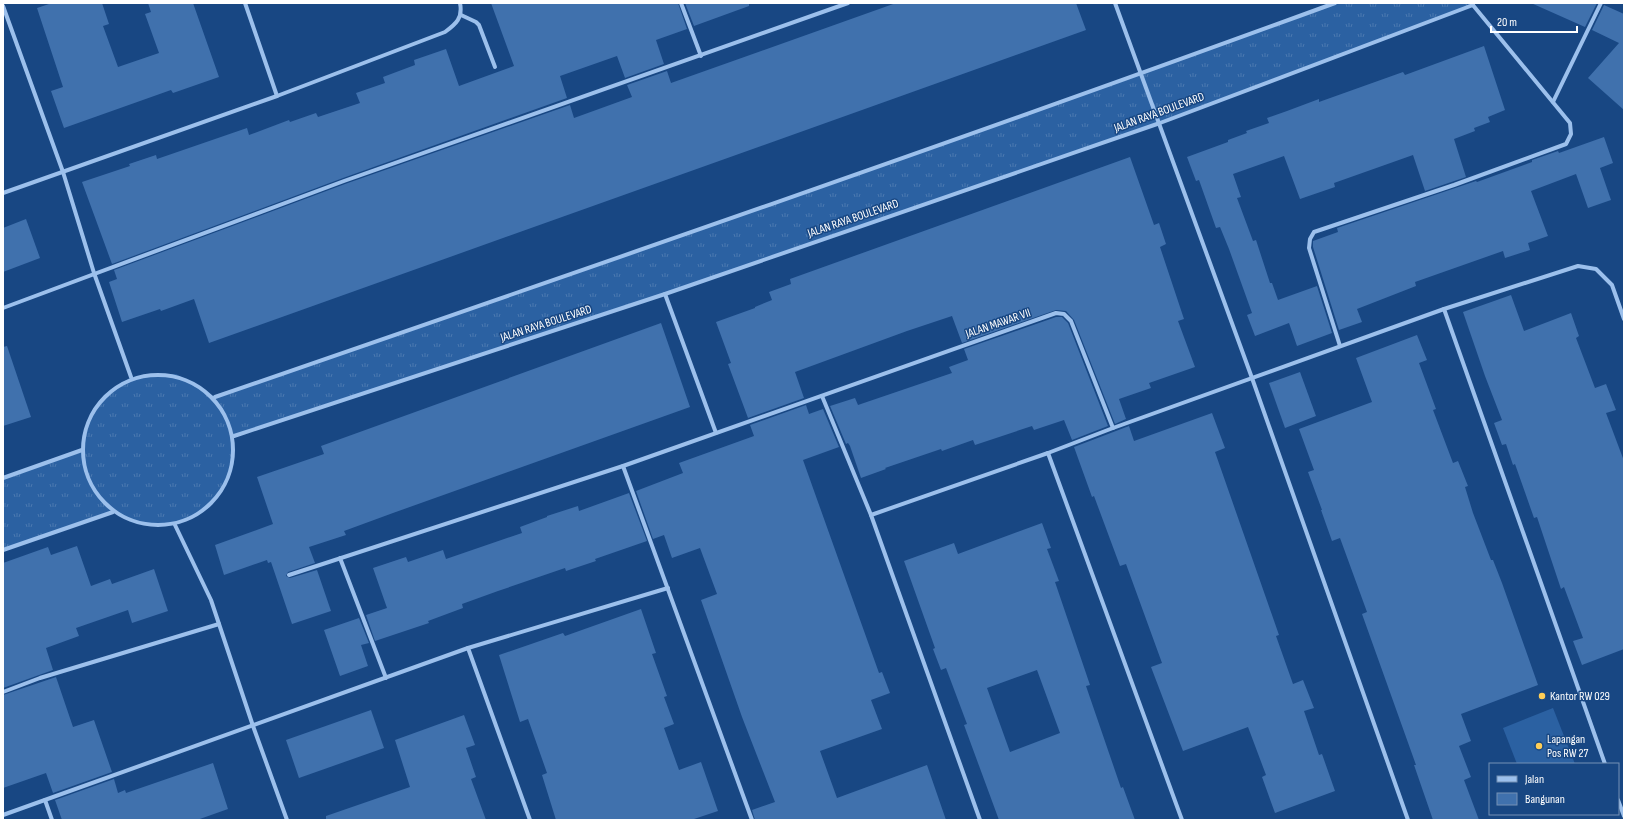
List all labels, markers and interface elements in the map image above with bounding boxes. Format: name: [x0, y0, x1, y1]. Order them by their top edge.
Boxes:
scale bar: [1491, 8, 1577, 34]
text: 20 m: [1497, 15, 1517, 30]
street label: JALAN RAYA BOULEVARD: [1111, 89, 1207, 136]
street label: JALAN RAYA BOULEVARD: [805, 196, 901, 241]
street label: JALAN RAYA BOULEVARD: [498, 302, 594, 346]
street label: JALAN MAWAR VII: [963, 305, 1033, 342]
place label: Kantor RW 029: [1550, 689, 1610, 704]
marker: Kantor RW 029: [1537, 691, 1547, 701]
place label: Lapangan Pos RW 27: [1547, 732, 1588, 761]
marker: Lapangan Pos RW 27: [1534, 741, 1544, 751]
legend: [1489, 763, 1619, 815]
text: Jalan: [1524, 772, 1544, 787]
text: Bangunan: [1525, 792, 1565, 807]

